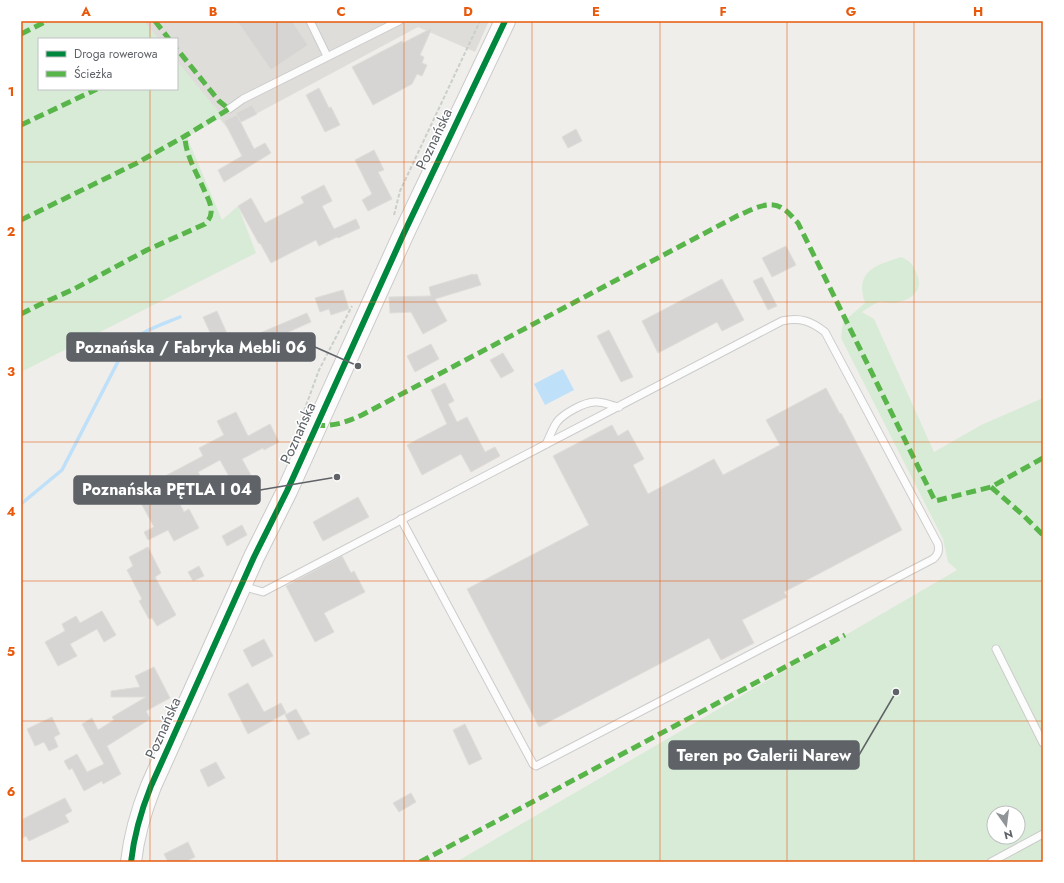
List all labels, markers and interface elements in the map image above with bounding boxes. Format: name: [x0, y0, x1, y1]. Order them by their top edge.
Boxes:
text: A: [80, 2, 91, 21]
text: B: [209, 2, 218, 21]
text: C: [336, 2, 346, 21]
text: D: [463, 2, 473, 21]
text: E: [592, 2, 600, 21]
text: F: [719, 2, 727, 21]
text: G: [846, 2, 857, 21]
text: H: [973, 2, 983, 21]
legend: [38, 38, 178, 90]
text: Droga rowerowa: [74, 45, 158, 63]
text: Ścieżka: [74, 65, 112, 83]
text: 1: [8, 82, 14, 101]
street label: Poznańska: [410, 105, 458, 173]
text: 2: [7, 222, 15, 241]
callout: Poznańska / Fabryka Mebli 06: [67, 333, 315, 361]
text: Poznańska / Fabryka Mebli 06: [75, 336, 307, 359]
text: 3: [7, 362, 15, 381]
street label: Poznańska: [275, 399, 321, 467]
callout: Poznańska PĘTLA I 04: [74, 476, 260, 504]
text: Poznańska PĘTLA I 04: [82, 478, 252, 501]
text: 4: [6, 502, 16, 521]
text: 5: [7, 642, 15, 661]
street label: Poznańska: [140, 694, 186, 762]
callout: Teren po Galerii Narew: [669, 741, 859, 769]
text: Teren po Galerii Narew: [677, 744, 852, 767]
text: 6: [7, 782, 16, 801]
north arrow: [986, 805, 1026, 845]
text: N: [1002, 826, 1015, 844]

